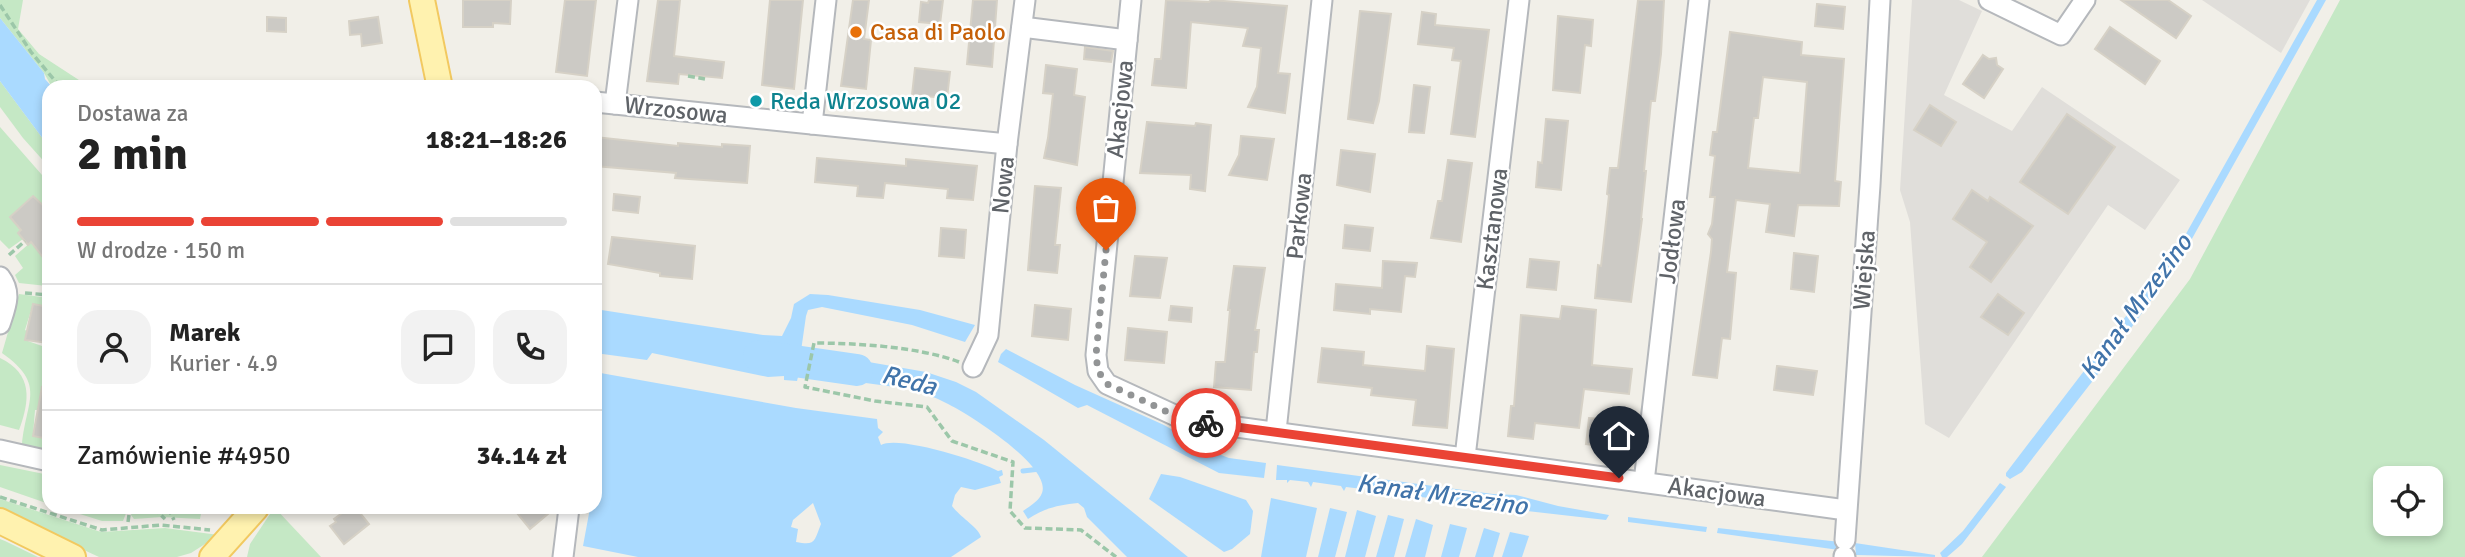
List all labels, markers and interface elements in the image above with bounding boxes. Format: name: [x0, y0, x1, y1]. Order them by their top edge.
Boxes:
place label: Casa di Paolo: [870, 17, 1006, 47]
marker: Casa di Paolo: [848, 24, 864, 40]
street label: Akacjowa: [1100, 58, 1140, 160]
place label: Reda Wrzosowa 02: [770, 86, 961, 116]
street label: Wrzosowa: [623, 90, 729, 130]
marker: Reda Wrzosowa 02: [748, 93, 764, 109]
text: Dostawa za: [77, 99, 188, 128]
text: 18:21–18:26: [426, 124, 567, 156]
text: 2 min: [77, 126, 188, 182]
street label: Nowa: [985, 155, 1021, 215]
street label: Kasztanowa: [1470, 166, 1514, 292]
street label: Parkowa: [1280, 171, 1318, 261]
pin: [1076, 178, 1136, 250]
icon: bag: [1087, 189, 1125, 227]
street label: Jodłowa: [1652, 197, 1692, 285]
water label: Kanał Mrzezino: [2073, 227, 2200, 386]
street label: Wiejska: [1846, 229, 1882, 311]
text: W drodze · 150 m: [77, 236, 245, 265]
button: person: [77, 310, 151, 384]
button: chat: [401, 310, 475, 384]
button: phone: [493, 310, 567, 384]
text: Marek: [169, 317, 240, 349]
text: Kurier · 4.9: [169, 349, 278, 378]
water label: Reda: [878, 359, 940, 403]
courier: [1171, 388, 1241, 458]
icon: bike: [1187, 404, 1225, 442]
pin: [1589, 406, 1649, 478]
icon: home: [1600, 417, 1638, 455]
text: Zamówienie #4950: [77, 440, 290, 472]
text: 34.14 zł: [476, 440, 567, 472]
map controls: [2373, 466, 2443, 536]
button: locate: [2373, 466, 2443, 536]
water label: Kanał Mrzezino: [1355, 467, 1531, 523]
street label: Akacjowa: [1666, 470, 1768, 514]

